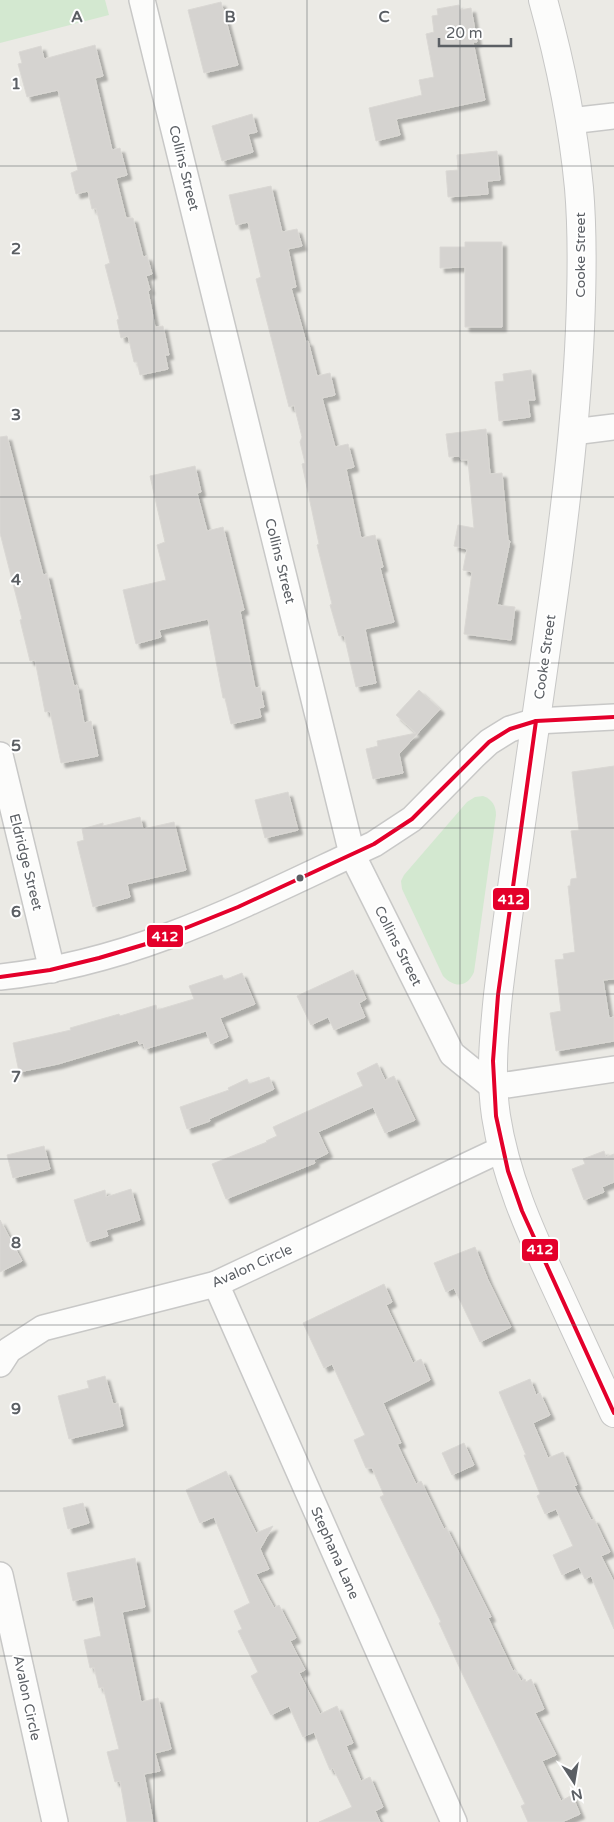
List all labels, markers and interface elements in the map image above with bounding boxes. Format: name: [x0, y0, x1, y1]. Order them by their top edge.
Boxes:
text: A: [71, 7, 83, 27]
text: B: [224, 7, 236, 27]
text: C: [378, 7, 390, 27]
scale bar: [439, 15, 512, 47]
text: 20 m: [446, 24, 483, 42]
text: 1: [11, 74, 21, 94]
street label: Collins Street: [165, 124, 203, 213]
street label: Cooke Street: [572, 212, 589, 298]
text: 2: [11, 239, 21, 259]
text: 3: [11, 405, 21, 425]
street label: Collins Street: [261, 517, 299, 606]
text: 4: [11, 570, 21, 590]
street label: Cooke Street: [531, 613, 559, 701]
text: 5: [11, 736, 21, 756]
street label: Eldridge Street: [6, 812, 46, 913]
unlabelled marker: [295, 873, 305, 883]
line badge: 412: [492, 887, 530, 911]
text: 412: [498, 891, 524, 908]
text: 6: [11, 902, 21, 922]
street label: Collins Street: [371, 903, 426, 989]
line badge: 412: [146, 924, 184, 948]
text: 412: [152, 928, 178, 945]
text: 7: [11, 1067, 21, 1087]
text: 8: [11, 1233, 21, 1253]
line badge: 412: [521, 1238, 559, 1262]
street label: Avalon Circle: [209, 1241, 295, 1291]
text: 412: [527, 1241, 553, 1258]
text: 9: [11, 1399, 21, 1419]
street label: Stephana Lane: [307, 1504, 363, 1602]
street label: Avalon Circle: [10, 1654, 44, 1742]
north arrow: [549, 1757, 599, 1807]
text: N: [569, 1785, 584, 1804]

